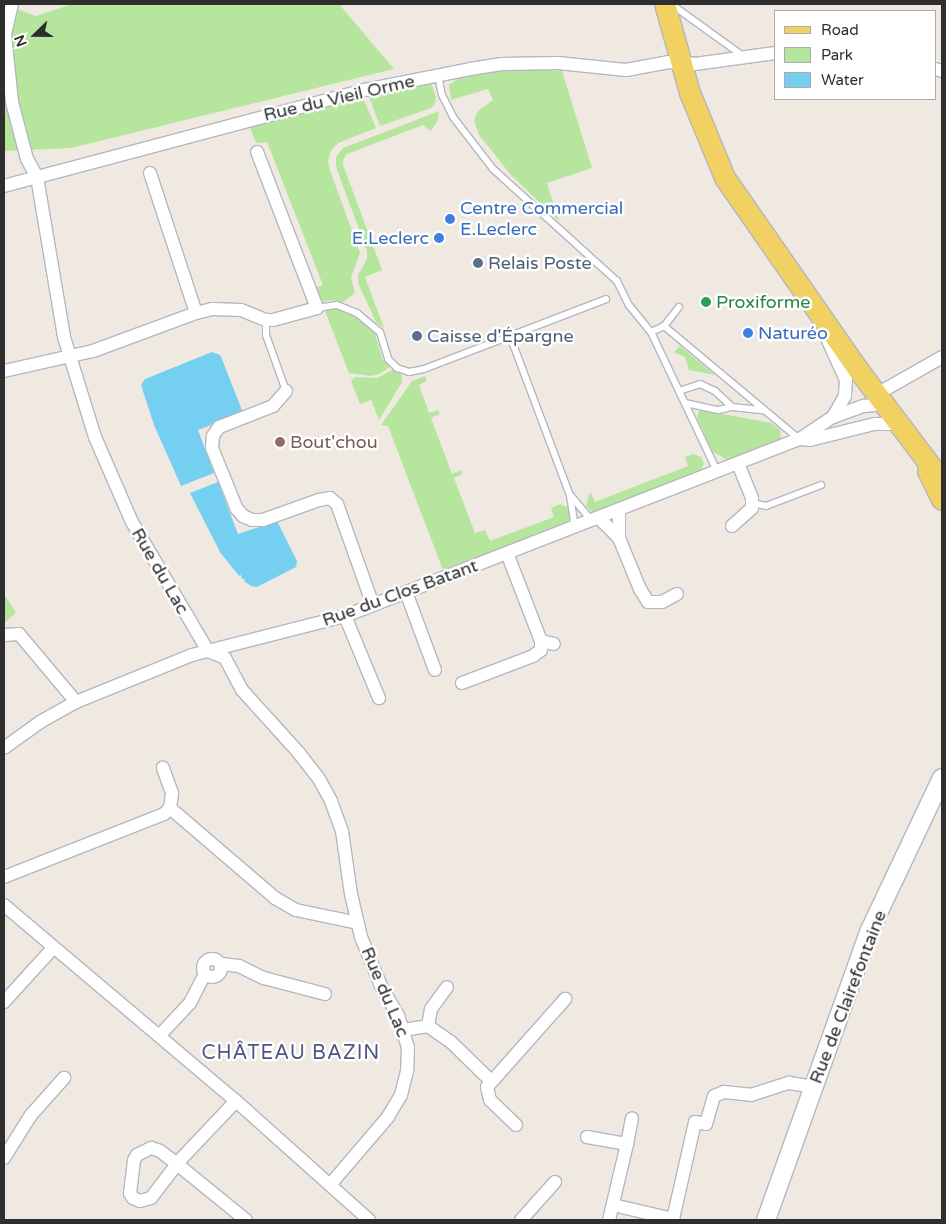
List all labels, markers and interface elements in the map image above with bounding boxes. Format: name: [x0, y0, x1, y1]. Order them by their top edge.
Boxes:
north arrow: [10, 10, 60, 60]
legend: [774, 10, 936, 100]
text: Road: [821, 21, 859, 39]
text: N: [11, 32, 31, 49]
text: Park: [821, 46, 853, 64]
street label: Rue du Vieil Orme: [261, 70, 417, 126]
text: Water: [821, 71, 864, 89]
place label: Centre Commercial E.Leclerc: [460, 198, 623, 240]
marker: Centre Commercial E.Leclerc: [444, 213, 456, 225]
place label: E.Leclerc: [352, 227, 429, 249]
marker: E.Leclerc: [433, 232, 445, 244]
place label: Relais Poste: [488, 252, 592, 274]
marker: Relais Poste: [472, 257, 484, 269]
place label: Proxiforme: [716, 291, 810, 313]
marker: Proxiforme: [700, 296, 712, 308]
place label: Naturéo: [758, 322, 828, 344]
place label: Caisse d'Épargne: [427, 325, 574, 347]
marker: Naturéo: [742, 327, 754, 339]
marker: Caisse d'Épargne: [411, 330, 423, 342]
place label: Bout'chou: [290, 431, 378, 453]
marker: Bout'chou: [274, 436, 286, 448]
street label: Rue du Lac: [127, 524, 193, 618]
street label: Rue du Clos Batant: [319, 555, 481, 631]
street label: Rue de Clairefontaine: [805, 907, 891, 1087]
street label: Rue du Lac: [356, 944, 414, 1040]
district label: CHÂTEAU BAZIN: [200, 1041, 382, 1065]

